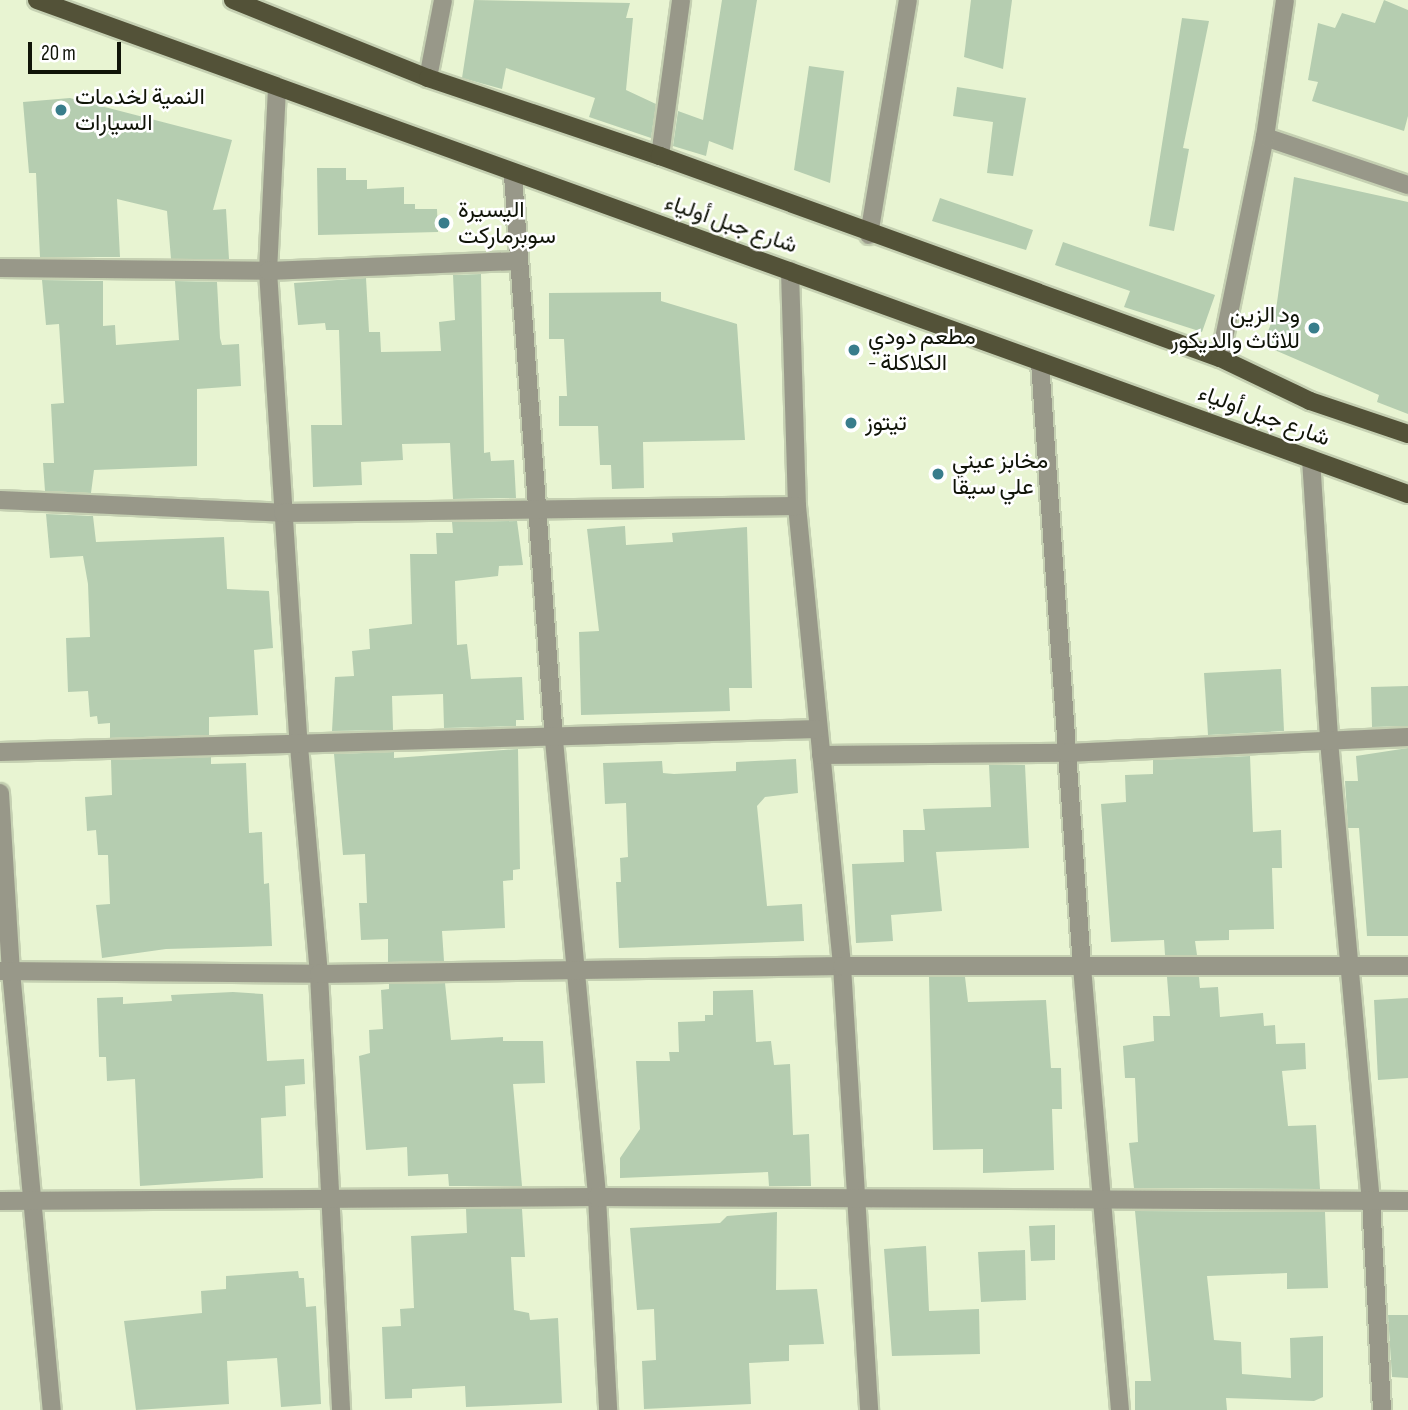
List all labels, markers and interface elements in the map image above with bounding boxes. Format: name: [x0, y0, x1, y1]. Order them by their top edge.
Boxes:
scale bar: [32, 28, 124, 72]
text: 20 m: [41, 41, 76, 66]
place label: النمية لخدمات السيارات: [75, 83, 205, 137]
marker: النمية لخدمات السيارات: [53, 102, 69, 118]
street label: شارع جبل أولياء: [661, 188, 801, 260]
place label: اليسيرة سوبرماركت: [458, 196, 556, 250]
marker: اليسيرة سوبرماركت: [436, 215, 452, 231]
place label: ود الزين للاثاث والديكور: [1171, 301, 1300, 355]
marker: ود الزين للاثاث والديكور: [1306, 320, 1322, 336]
place label: مطعم دودي - الكلاكلة: [868, 323, 976, 377]
marker: مطعم دودي - الكلاكلة: [846, 342, 862, 358]
street label: شارع جبل أولياء: [1194, 379, 1334, 453]
place label: تيتوز: [865, 409, 907, 437]
marker: تيتوز: [843, 415, 859, 431]
place label: مخابز عيني علي سيقا: [952, 447, 1048, 501]
marker: مخابز عيني علي سيقا: [930, 466, 946, 482]

